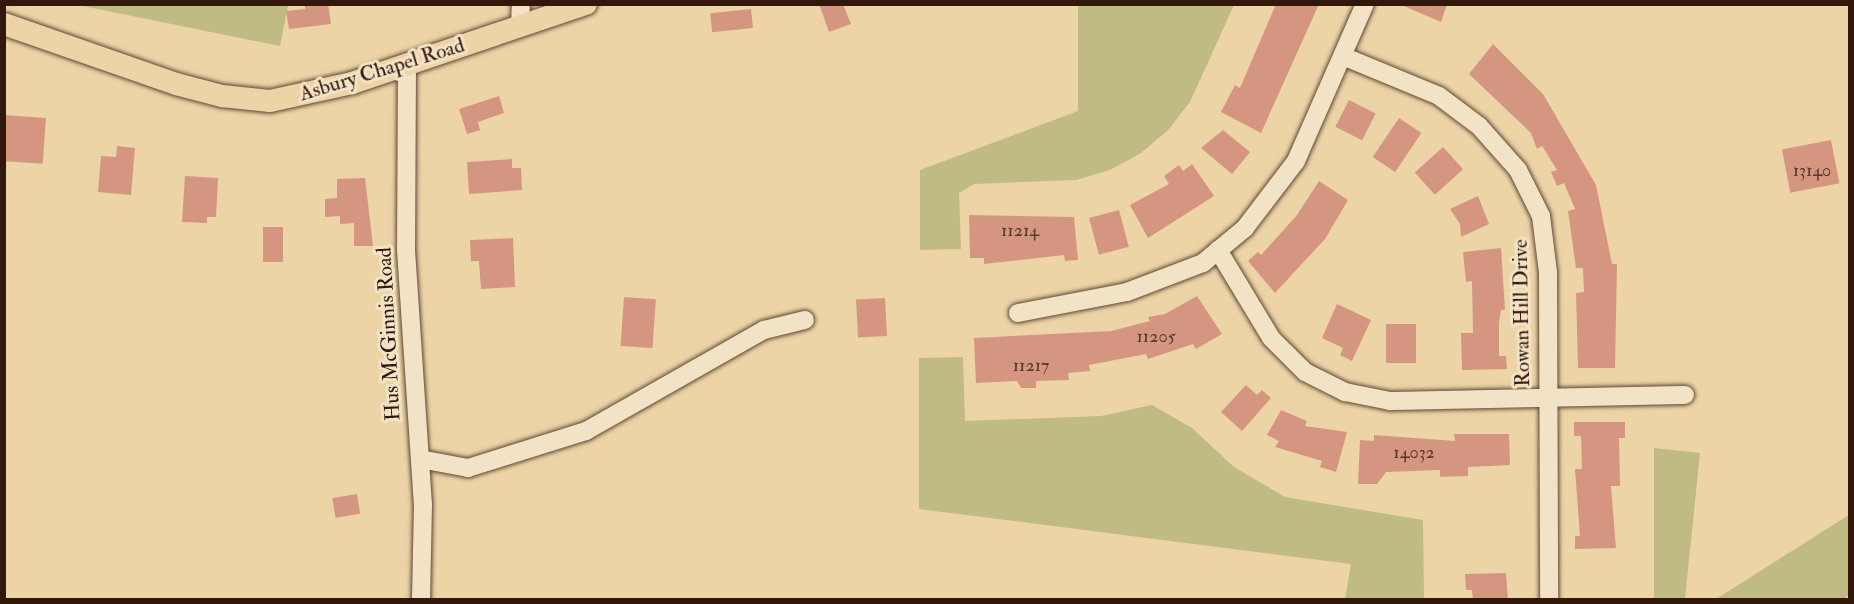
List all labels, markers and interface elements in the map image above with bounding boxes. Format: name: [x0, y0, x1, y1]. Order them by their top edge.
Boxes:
street label: Asbury Chapel Road: [296, 33, 468, 107]
house number: 13140: [1793, 160, 1831, 182]
house number: 11214: [1001, 220, 1039, 242]
street label: Rowan Hill Drive: [1508, 239, 1536, 387]
street label: Hus McGinnis Road: [372, 247, 406, 421]
house number: 11205: [1136, 326, 1176, 348]
house number: 11217: [1013, 355, 1049, 377]
house number: 14032: [1393, 442, 1435, 464]

